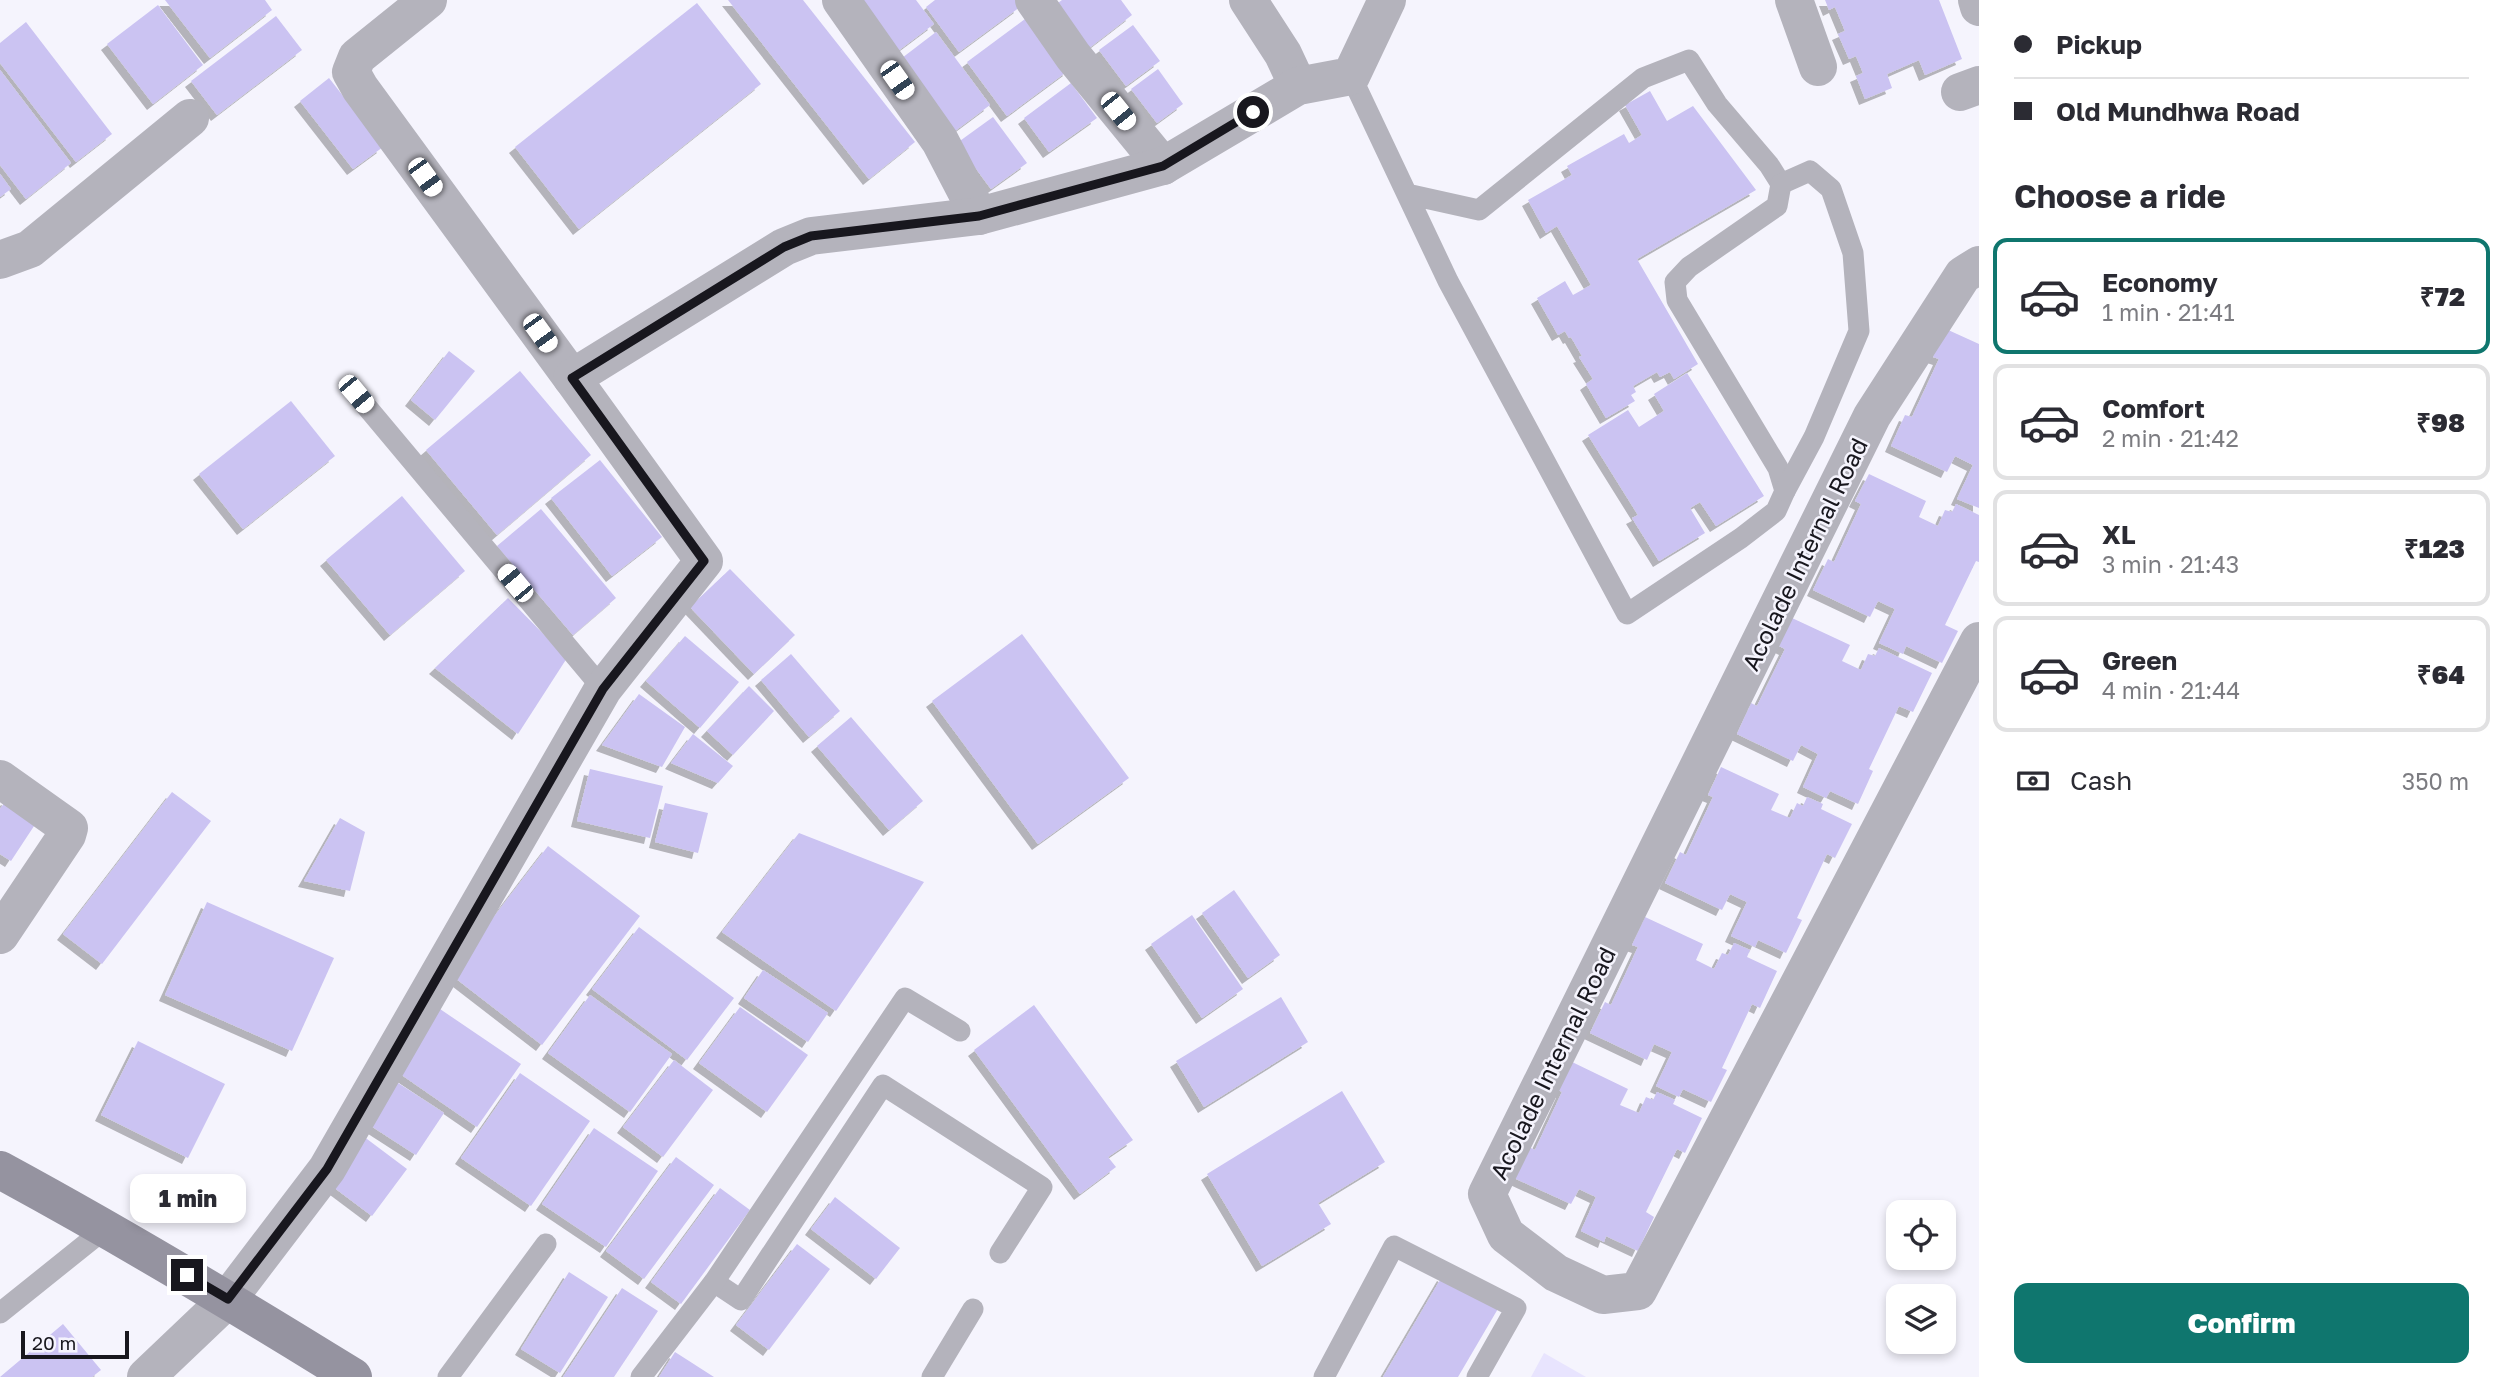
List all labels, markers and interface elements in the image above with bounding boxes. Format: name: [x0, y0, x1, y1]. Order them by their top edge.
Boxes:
text: Pickup: [2056, 29, 2142, 60]
car: [877, 57, 918, 103]
car: [1097, 88, 1140, 134]
route start: [1237, 96, 1269, 128]
text: Old Mundhwa Road: [2056, 96, 2300, 127]
car: [405, 154, 446, 200]
text: Choose a ride: [2014, 177, 2226, 215]
icon: car: [2018, 265, 2081, 328]
text: Economy: [2102, 267, 2218, 298]
text: ₹72: [2420, 281, 2465, 312]
text: 1 min · 21:41: [2102, 298, 2235, 326]
car: [520, 310, 561, 356]
car: [335, 371, 378, 417]
icon: car: [2018, 391, 2081, 454]
text: Comfort: [2102, 393, 2205, 424]
text: ₹98: [2416, 407, 2465, 438]
text: 2 min · 21:42: [2102, 424, 2239, 452]
street label: Acolade Internal Road: [1735, 433, 1873, 675]
icon: car: [2018, 517, 2081, 580]
text: XL: [2102, 519, 2136, 550]
text: ₹123: [2404, 533, 2465, 564]
text: 3 min · 21:43: [2102, 550, 2239, 578]
car: [494, 560, 537, 606]
icon: car: [2018, 643, 2081, 706]
text: Green: [2102, 645, 2177, 676]
text: ₹64: [2417, 659, 2465, 690]
text: 4 min · 21:44: [2102, 676, 2240, 704]
icon: cash: [2014, 762, 2052, 800]
text: Cash: [2070, 765, 2132, 796]
text: 350 m: [2402, 767, 2469, 795]
street label: Acolade Internal Road: [1483, 942, 1621, 1184]
callout: 1 min: [129, 1174, 245, 1222]
text: 1 min: [159, 1184, 217, 1212]
map controls: [1886, 1200, 1956, 1354]
button: locate: [1886, 1200, 1956, 1270]
route end: [171, 1259, 203, 1291]
button: Confirm: [2014, 1283, 2469, 1363]
button: layers: [1886, 1284, 1956, 1354]
scale bar: [21, 1328, 130, 1360]
text: 20 m: [32, 1331, 76, 1354]

